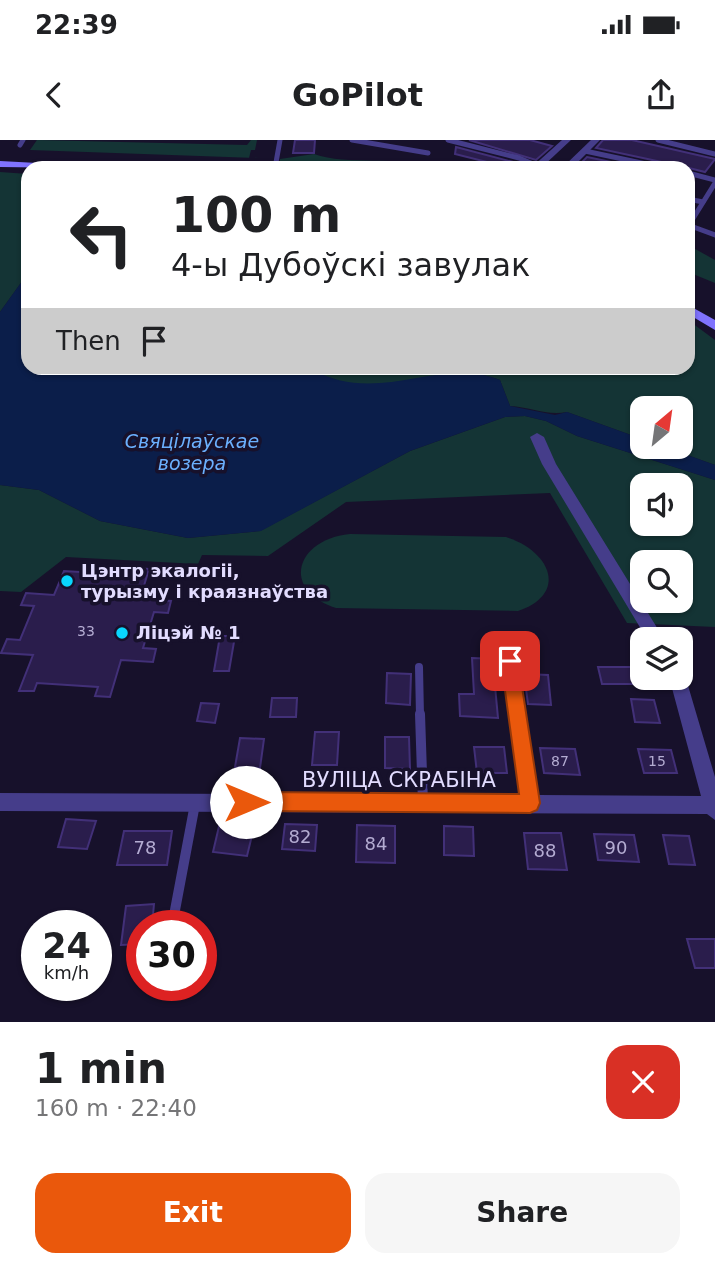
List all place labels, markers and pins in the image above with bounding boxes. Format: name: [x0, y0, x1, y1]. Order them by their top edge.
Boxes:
place label: Цэнтр экалогіі, турызму і краязнаўства: [81, 560, 328, 602]
marker: Цэнтр экалогіі, турызму і краязнаўства: [59, 573, 75, 589]
place label: Ліцэй № 1: [136, 622, 240, 643]
marker: Ліцэй № 1: [114, 625, 130, 641]
pin: [480, 631, 540, 691]

